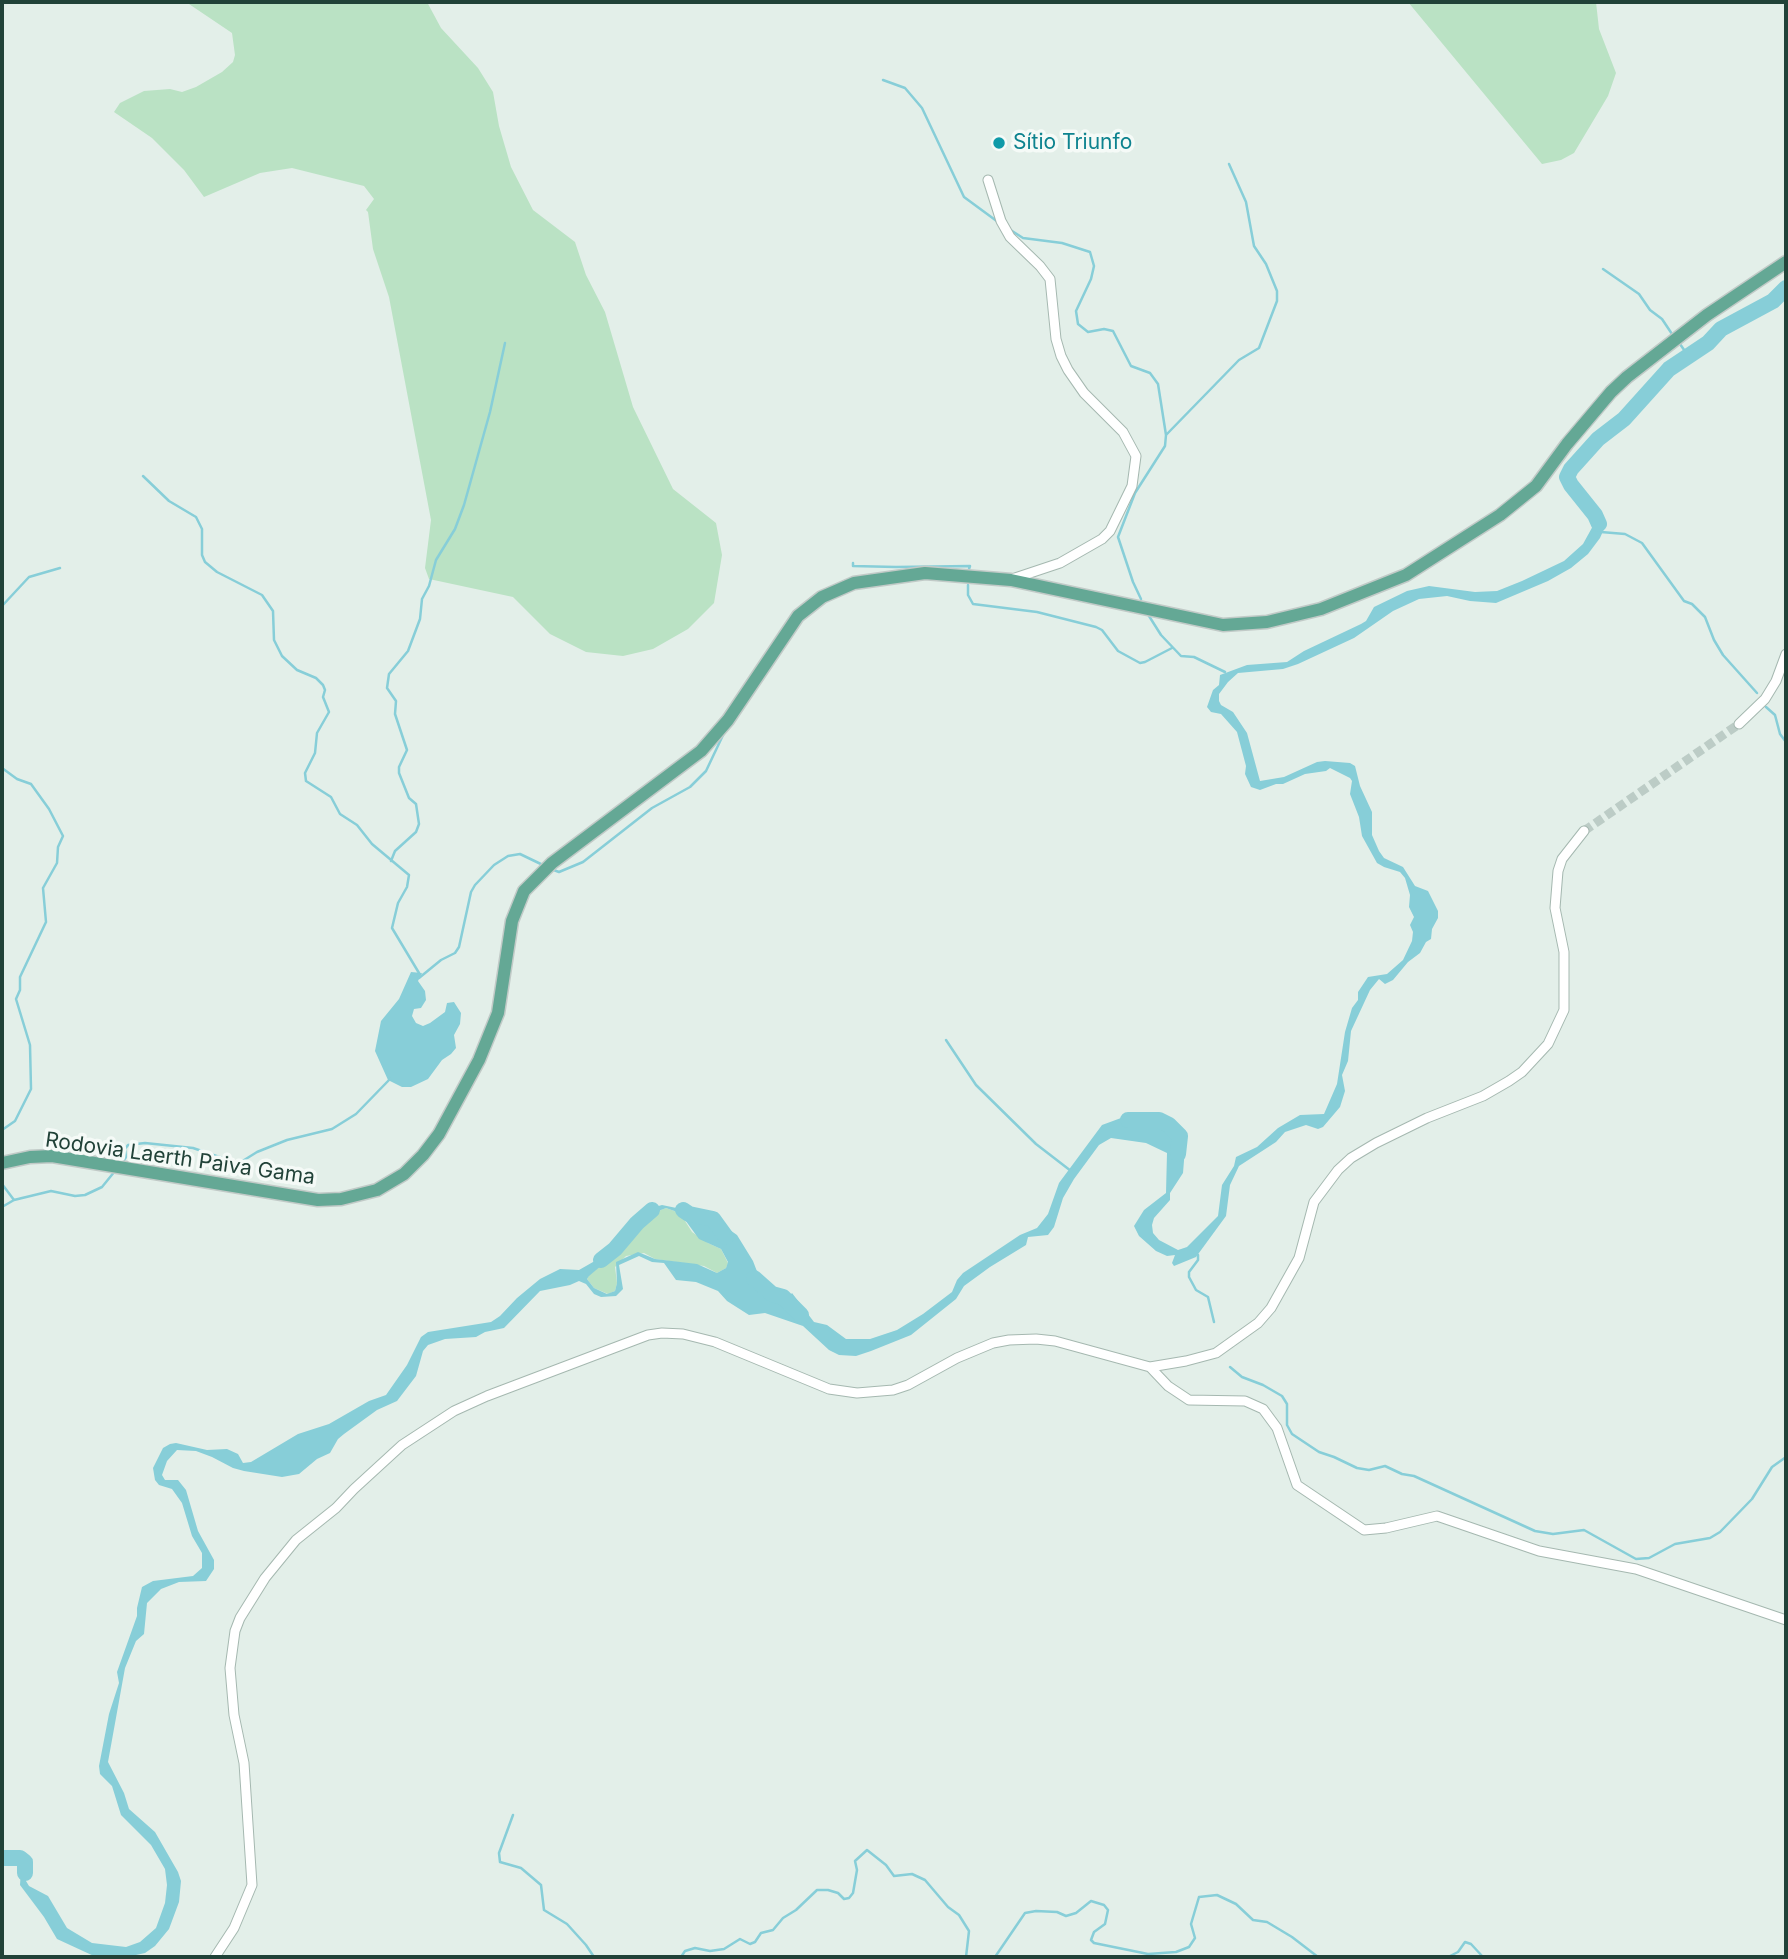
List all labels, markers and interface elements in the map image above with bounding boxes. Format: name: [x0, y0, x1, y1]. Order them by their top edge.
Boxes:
place label: Sítio Triunfo: [1013, 130, 1132, 156]
marker: Sítio Triunfo: [991, 135, 1007, 151]
street label: Rodovia Laerth Paiva Gama: [44, 1128, 316, 1190]

